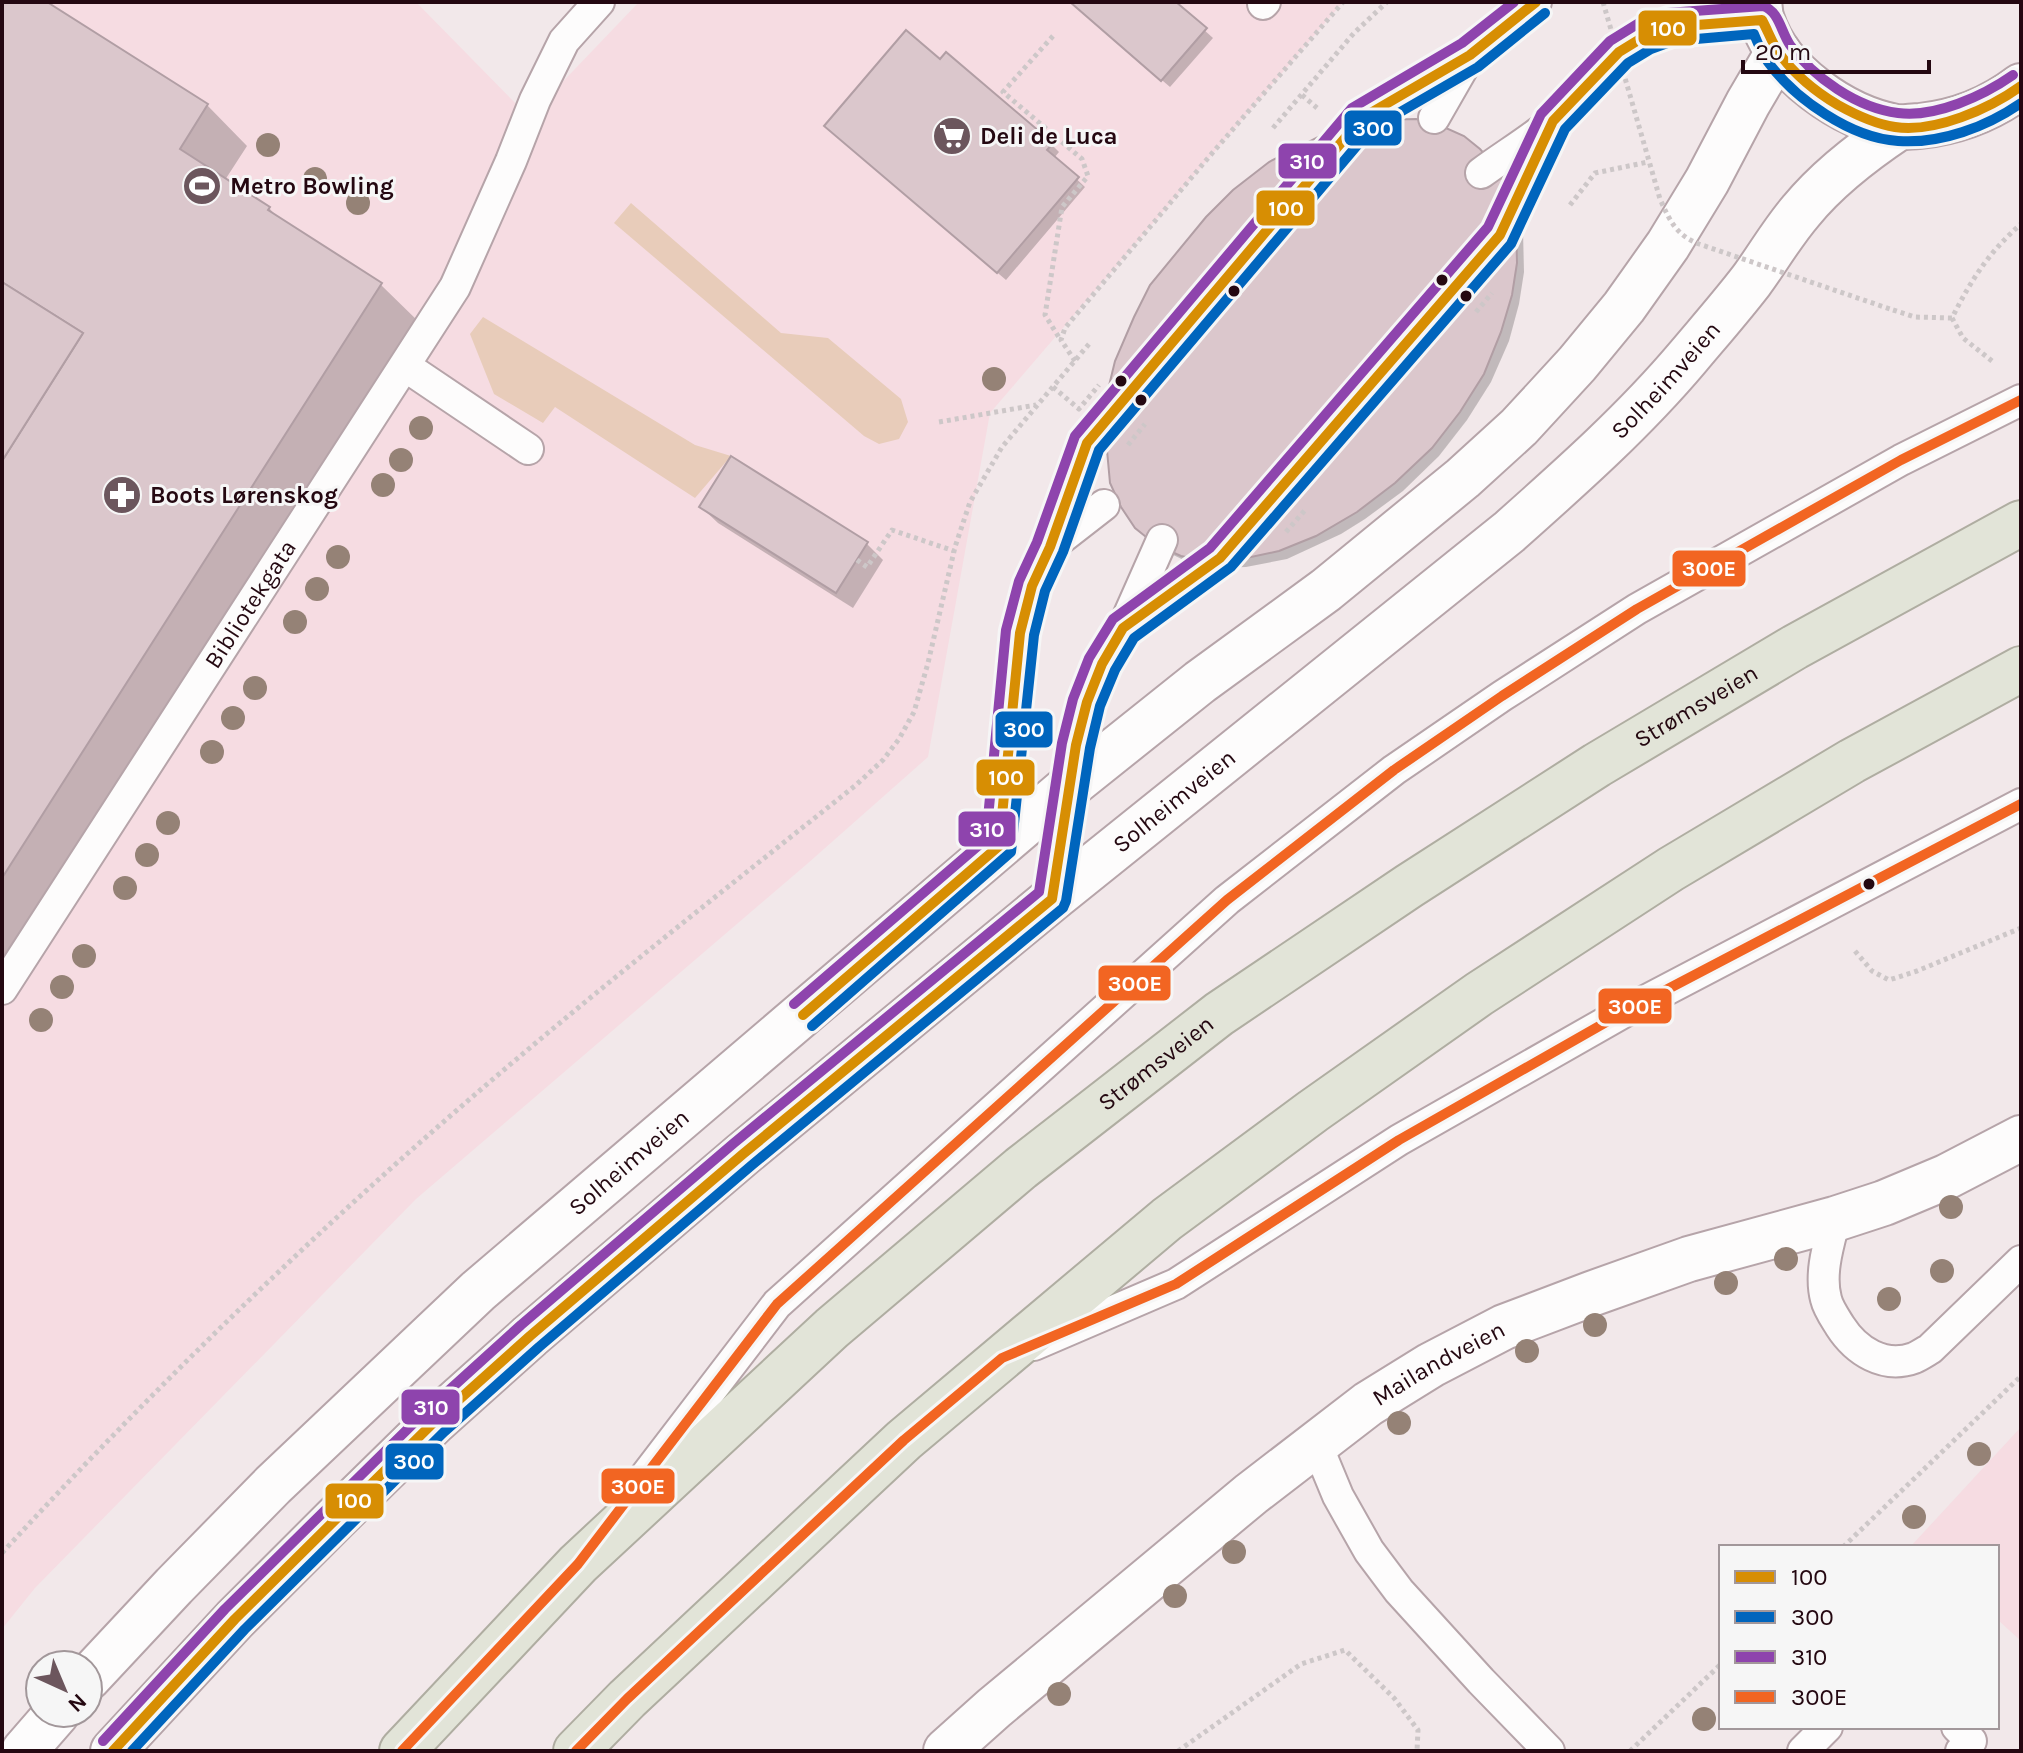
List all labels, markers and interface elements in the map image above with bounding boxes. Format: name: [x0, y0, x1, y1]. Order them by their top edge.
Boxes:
line badge: 100: [1637, 9, 1698, 47]
text: 100: [1650, 16, 1686, 42]
scale bar: [1743, 24, 1929, 74]
text: 20 m: [1755, 38, 1811, 66]
line badge: 300: [1343, 109, 1403, 147]
supermarket icon: Deli de Luca: [931, 115, 973, 157]
text: 300: [1352, 116, 1394, 142]
place label: Deli de Luca: [980, 122, 1118, 150]
line badge: 310: [1277, 142, 1338, 180]
text: 310: [1289, 149, 1325, 175]
sports icon: Metro Bowling: [181, 165, 223, 207]
place label: Metro Bowling: [230, 172, 394, 200]
line badge: 100: [1255, 189, 1316, 227]
text: 100: [1268, 196, 1304, 222]
unlabelled marker: [1434, 272, 1450, 288]
unlabelled marker: [1226, 283, 1242, 299]
unlabelled marker: [1458, 288, 1474, 304]
street label: Solheimveien: [1605, 316, 1726, 445]
unlabelled marker: [1113, 373, 1129, 389]
unlabelled marker: [1133, 392, 1149, 408]
pharmacy icon: Boots Lørenskog: [101, 474, 143, 516]
place label: Boots Lørenskog: [150, 481, 338, 509]
street label: Bibliotekgata: [199, 535, 302, 674]
line badge: 300E: [1671, 549, 1747, 588]
text: 300E: [1682, 556, 1736, 582]
street label: Strømsveien: [1629, 658, 1763, 754]
line badge: 300: [994, 710, 1054, 749]
text: 300: [1003, 717, 1045, 743]
street label: Solheimveien: [1107, 743, 1241, 859]
line badge: 100: [975, 758, 1036, 797]
text: 100: [988, 765, 1024, 791]
line badge: 310: [957, 810, 1017, 848]
text: 310: [969, 817, 1005, 843]
unlabelled marker: [1861, 876, 1877, 892]
line badge: 300E: [1097, 964, 1172, 1002]
text: 300E: [1108, 971, 1162, 997]
line badge: 300E: [1597, 987, 1673, 1025]
text: 300E: [1608, 994, 1662, 1020]
street label: Strømsveien: [1092, 1009, 1219, 1117]
street label: Solheimveien: [563, 1103, 695, 1221]
street label: Mailandveien: [1367, 1315, 1510, 1412]
line badge: 310: [400, 1388, 461, 1426]
text: 310: [413, 1395, 449, 1421]
line badge: 300: [384, 1442, 445, 1481]
text: 300: [393, 1449, 435, 1475]
line badge: 300E: [600, 1467, 676, 1505]
text: 300E: [611, 1474, 665, 1500]
line badge: 100: [324, 1482, 385, 1520]
text: 100: [336, 1488, 372, 1514]
legend: [1719, 1545, 1999, 1729]
text: 100: [1791, 1563, 1827, 1591]
text: 300: [1791, 1603, 1834, 1631]
text: 310: [1791, 1643, 1827, 1671]
north arrow: [24, 1649, 104, 1729]
text: 300E: [1791, 1683, 1847, 1711]
text: N: [62, 1688, 92, 1718]

